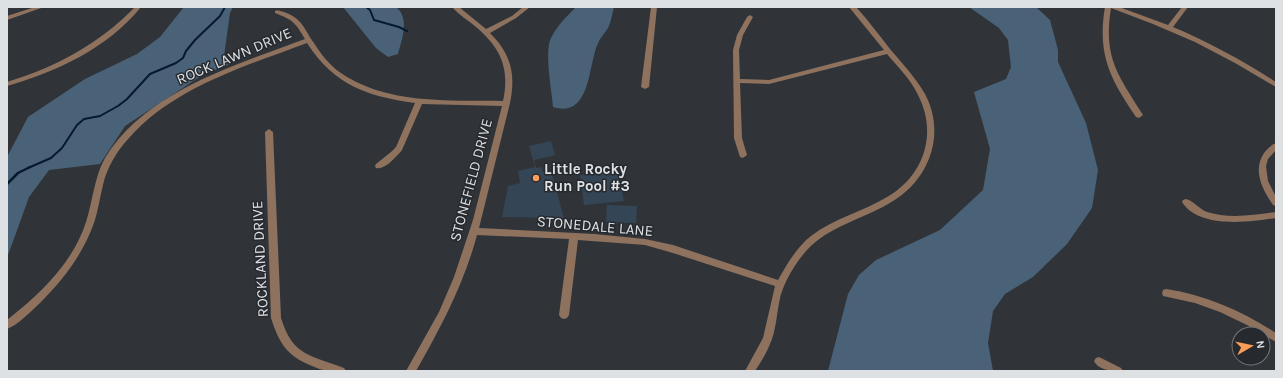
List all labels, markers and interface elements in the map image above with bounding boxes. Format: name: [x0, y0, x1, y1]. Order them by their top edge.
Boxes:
street label: ROCK LAWN DRIVE: [174, 24, 294, 88]
street label: STONEFIELD DRIVE: [446, 117, 496, 243]
place label: Little Rocky Run Pool #3: [544, 160, 630, 195]
marker: Little Rocky Run Pool #3: [531, 173, 541, 183]
street label: ROCKLAND DRIVE: [248, 200, 272, 318]
street label: STONEDALE LANE: [536, 212, 654, 240]
north arrow: [1231, 326, 1271, 366]
text: N: [1253, 340, 1267, 349]

